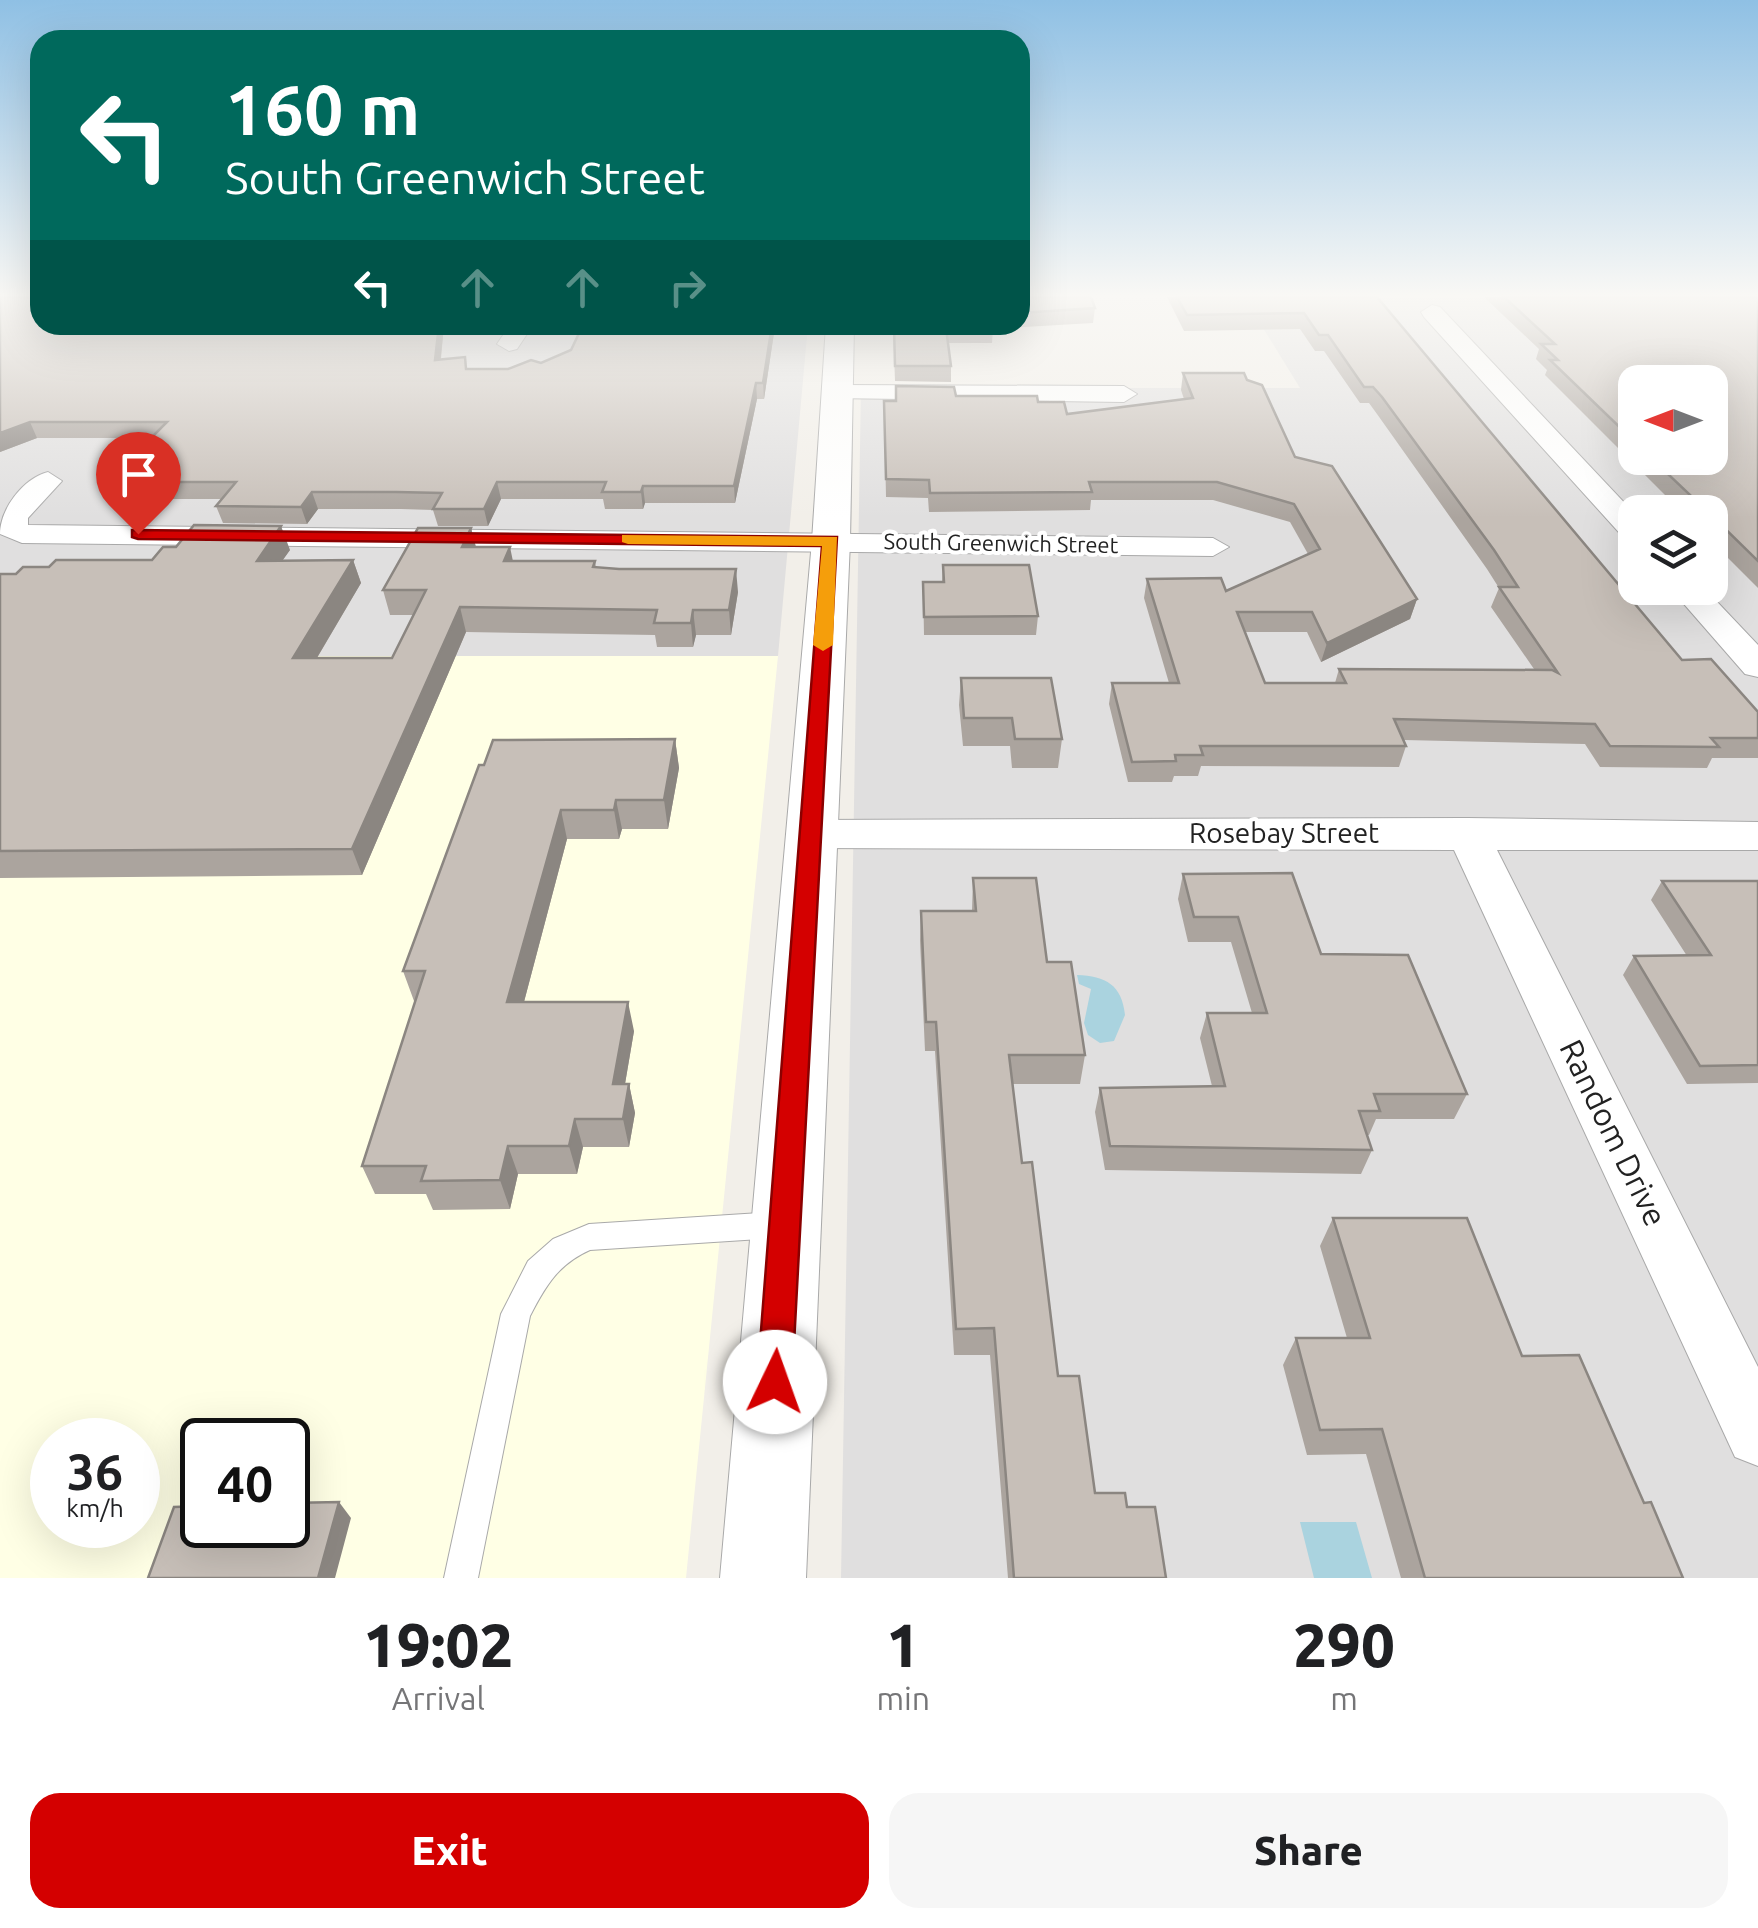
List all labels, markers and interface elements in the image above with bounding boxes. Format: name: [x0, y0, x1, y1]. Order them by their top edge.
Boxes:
icon: left: [60, 70, 190, 200]
text: 160 m: [225, 70, 420, 148]
text: South Greenwich Street: [225, 152, 705, 203]
icon: left: [345, 260, 400, 315]
icon: ahead: [450, 260, 505, 315]
icon: ahead: [555, 260, 610, 315]
icon: right: [660, 260, 715, 315]
north arrow: [1618, 365, 1728, 475]
map controls: [1618, 365, 1728, 605]
pin: [96, 432, 181, 535]
icon: arrive: [111, 447, 166, 502]
button: layers: [1618, 495, 1728, 605]
street label: South Greenwich Street: [884, 528, 1119, 557]
street label: Rosebay Street: [1189, 817, 1379, 848]
street label: Random Drive: [1553, 1034, 1674, 1232]
position arrow: [723, 1330, 827, 1434]
speed limit sign: 40: [180, 1418, 310, 1548]
text: 36: [67, 1443, 123, 1499]
text: km/h: [66, 1494, 124, 1522]
text: 19:02: [363, 1611, 513, 1678]
text: 1: [886, 1611, 920, 1678]
text: 290: [1293, 1611, 1395, 1678]
text: Arrival: [392, 1680, 485, 1716]
text: min: [876, 1680, 930, 1716]
text: m: [1330, 1680, 1358, 1716]
button: Exit: [30, 1793, 869, 1908]
button: Share: [889, 1793, 1728, 1908]

